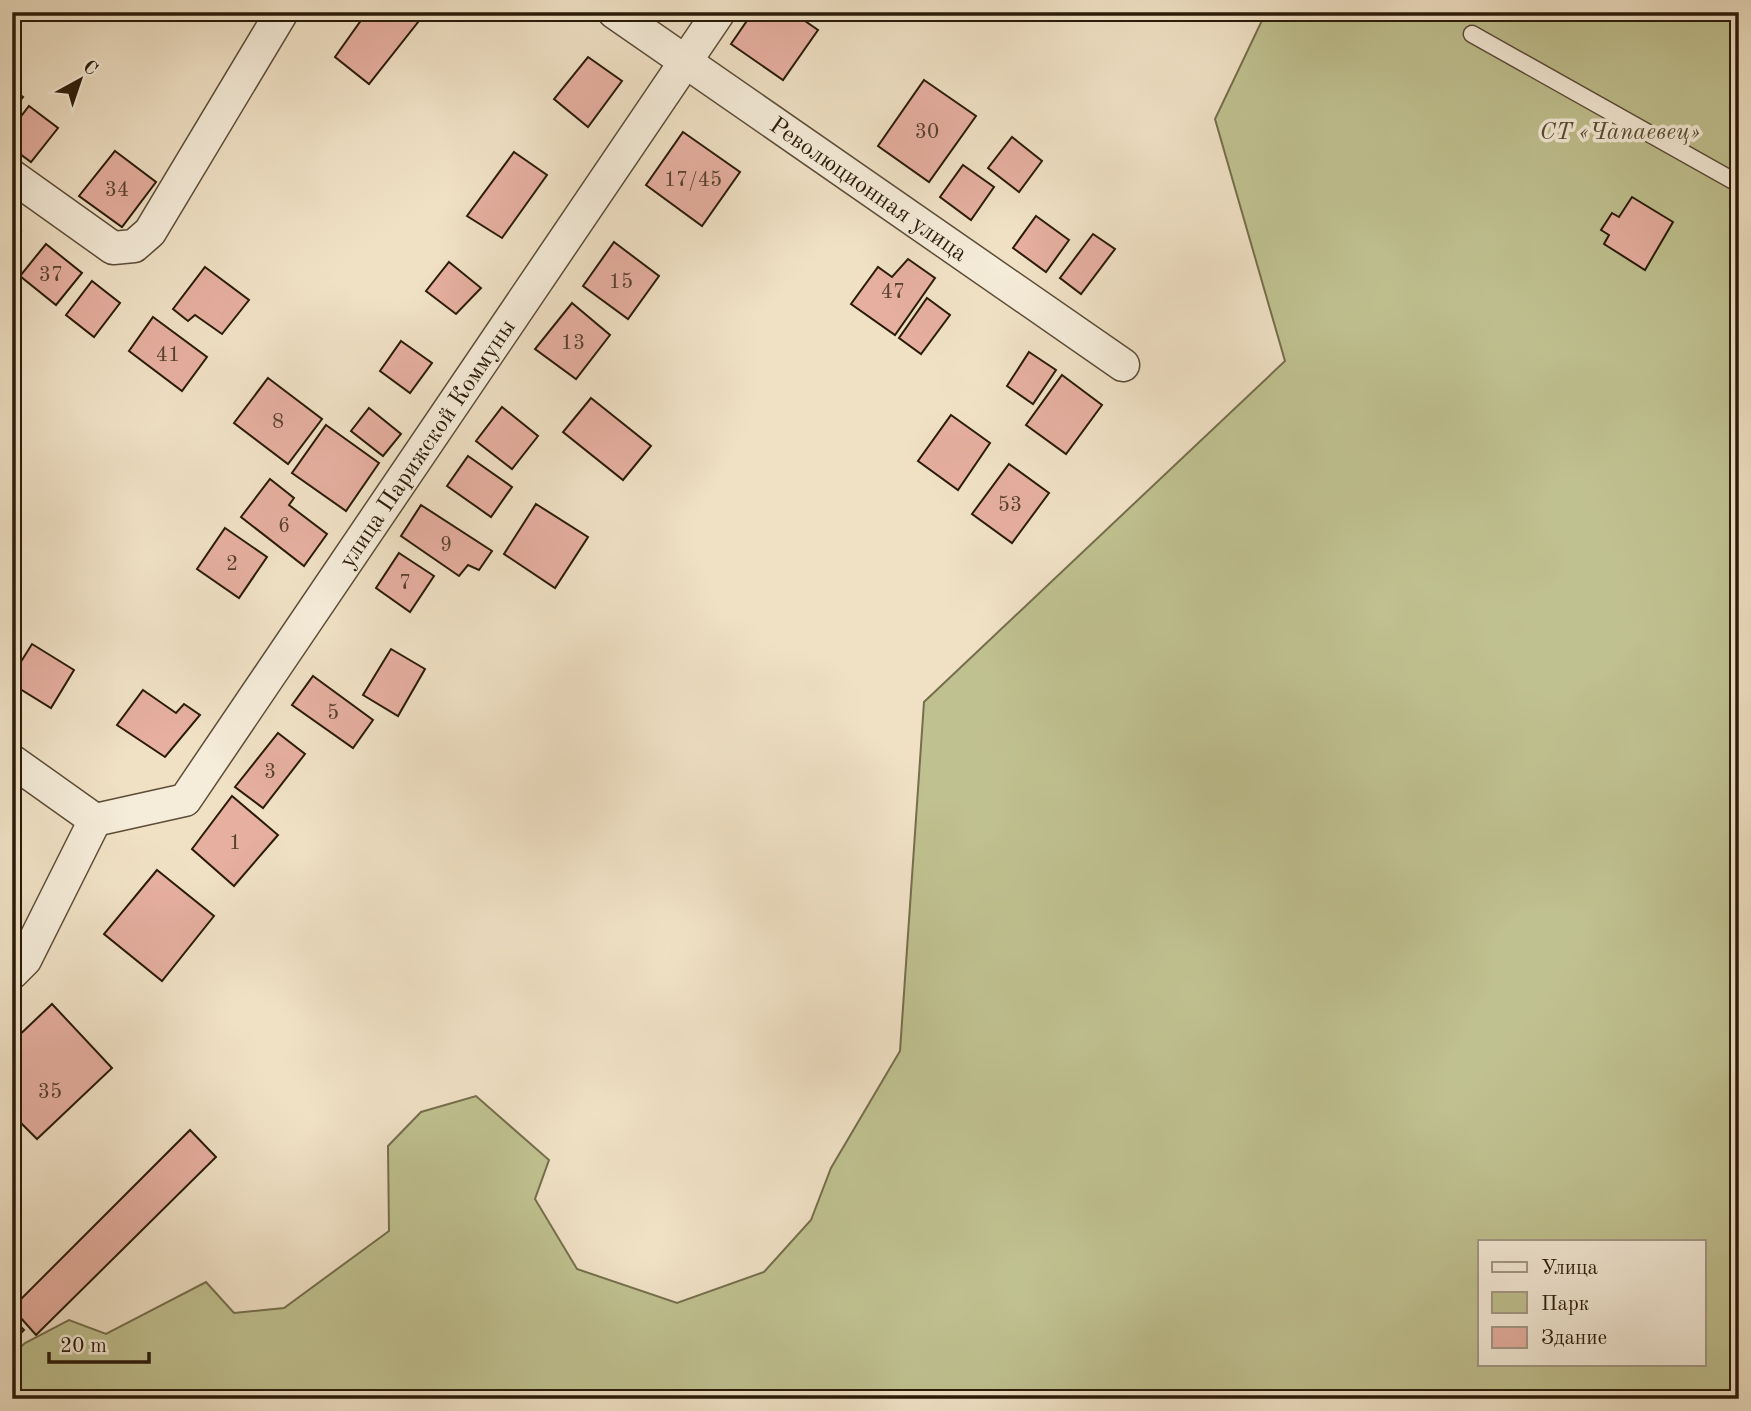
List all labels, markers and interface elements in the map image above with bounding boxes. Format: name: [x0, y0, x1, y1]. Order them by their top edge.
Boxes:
north arrow: [46, 46, 116, 116]
text: С: [78, 58, 100, 80]
street label: Революционная улица: [764, 114, 971, 267]
park label: СТ «Чапаевец»: [1540, 121, 1700, 145]
house number: 30: [915, 122, 939, 143]
house number: 17/45: [664, 170, 722, 191]
house number: 34: [105, 180, 129, 201]
house number: 37: [39, 265, 63, 286]
house number: 15: [609, 272, 633, 293]
house number: 47: [881, 282, 905, 303]
street label: улица Парижской Коммуны: [336, 316, 521, 573]
house number: 13: [561, 333, 585, 354]
house number: 41: [156, 345, 180, 366]
house number: 8: [272, 412, 284, 433]
house number: 53: [998, 495, 1022, 516]
house number: 6: [278, 516, 290, 537]
house number: 9: [440, 535, 452, 556]
house number: 2: [226, 554, 238, 575]
house number: 7: [399, 573, 411, 594]
house number: 5: [327, 703, 339, 724]
house number: 3: [264, 762, 276, 783]
house number: 1: [229, 833, 241, 854]
house number: 35: [38, 1082, 62, 1103]
legend: [1478, 1240, 1706, 1366]
text: Улица: [1541, 1258, 1598, 1279]
text: Парк: [1541, 1294, 1590, 1315]
scale bar: [49, 1320, 149, 1364]
text: Здание: [1541, 1328, 1607, 1349]
text: 20 m: [60, 1336, 107, 1357]

